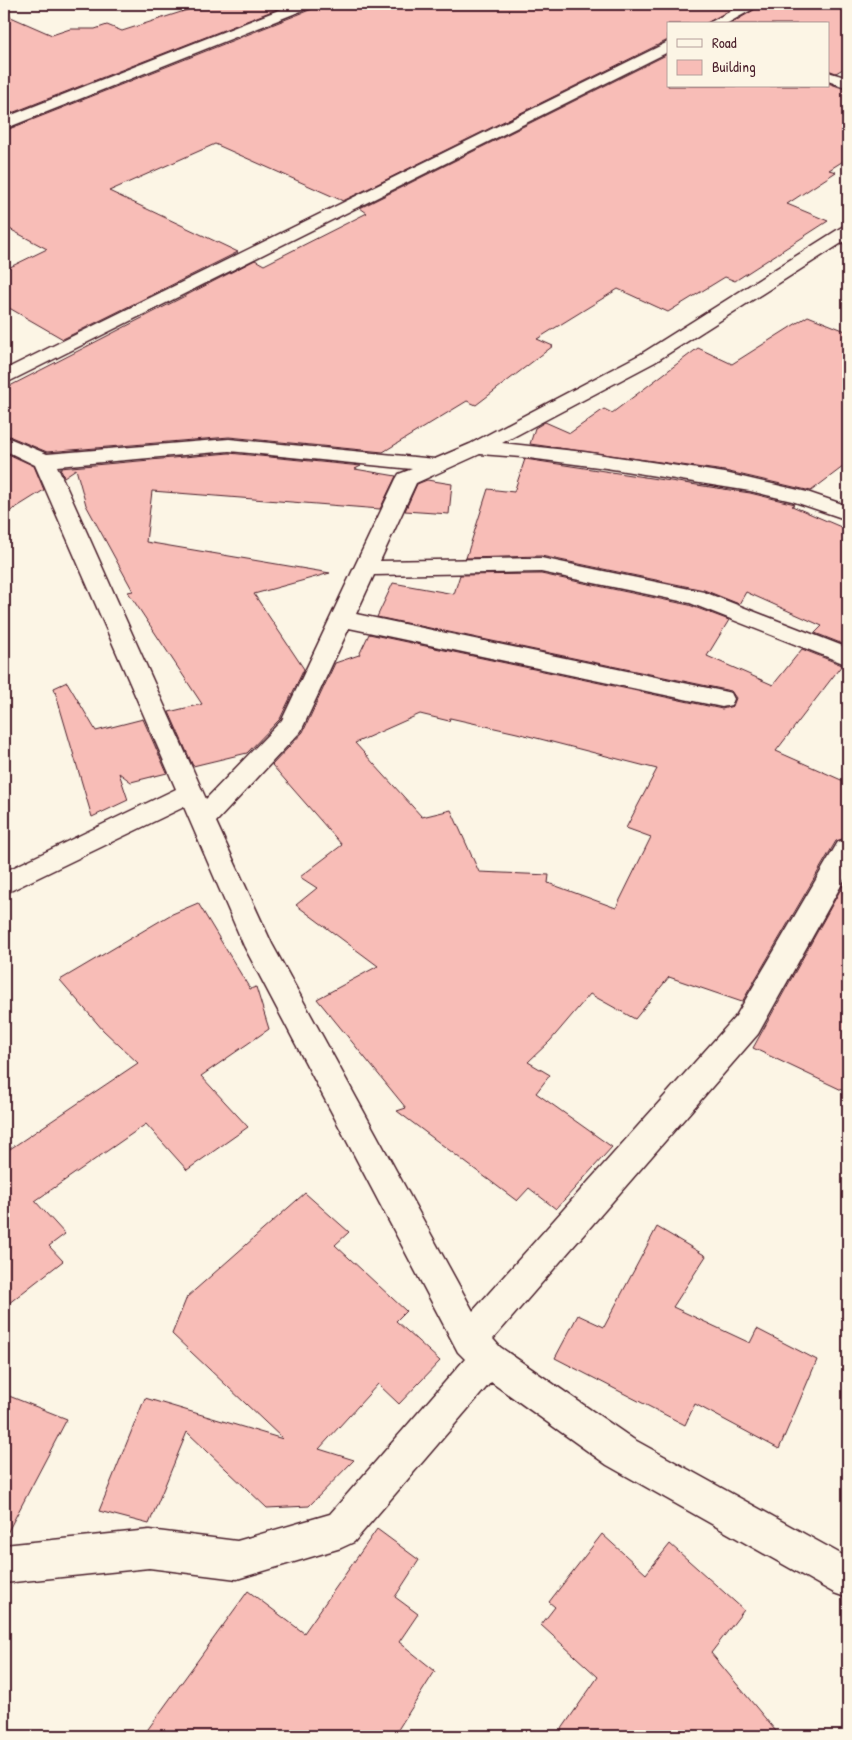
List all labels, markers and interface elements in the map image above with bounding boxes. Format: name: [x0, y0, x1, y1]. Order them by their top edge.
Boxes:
legend: [667, 22, 830, 88]
text: Road: [712, 32, 737, 53]
text: Building: [712, 56, 756, 77]

